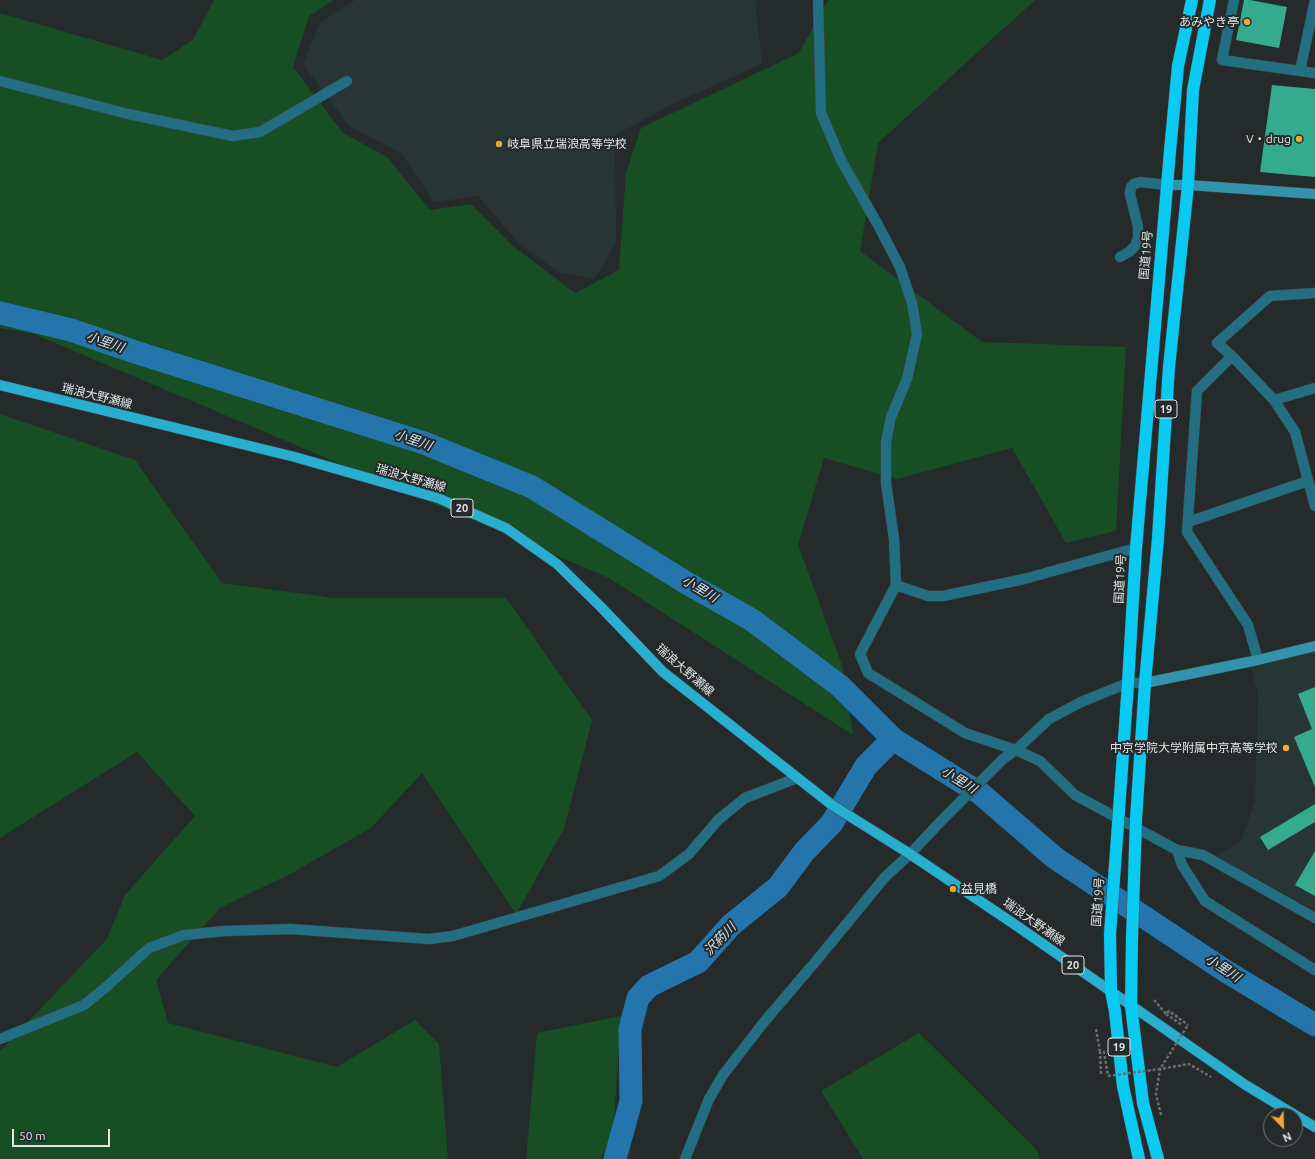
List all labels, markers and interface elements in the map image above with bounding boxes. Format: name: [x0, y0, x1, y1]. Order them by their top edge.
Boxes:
place label: あみやき亭: [1179, 15, 1239, 29]
marker: あみやき亭: [1242, 17, 1252, 27]
place label: V・drug: [1246, 132, 1291, 146]
marker: V・drug: [1294, 134, 1304, 144]
place label: 岐阜県立瑞浪高等学校: [507, 137, 627, 151]
marker: 岐阜県立瑞浪高等学校: [494, 139, 504, 149]
street label: 国道19号: [1137, 230, 1155, 280]
water label: 小里川: [84, 328, 126, 356]
street label: 瑞浪大野瀬線: [60, 380, 134, 412]
road number: 19: [1155, 400, 1177, 418]
water label: 小里川: [392, 426, 434, 454]
street label: 瑞浪大野瀬線: [374, 461, 448, 495]
road number: 20: [451, 499, 473, 517]
street label: 国道19号: [1112, 554, 1128, 604]
water label: 小里川: [679, 572, 721, 606]
street label: 瑞浪大野瀬線: [653, 641, 717, 699]
place label: 中京学院大学附属中京高等学校: [1110, 741, 1278, 755]
marker: 中京学院大学附属中京高等学校: [1281, 743, 1291, 753]
water label: 小里川: [938, 763, 980, 797]
street label: 国道19号: [1089, 877, 1107, 927]
place label: 益見橋: [961, 882, 997, 896]
marker: 益見橋: [948, 884, 958, 894]
street label: 瑞浪大野瀬線: [1000, 895, 1068, 949]
water label: 沢葯川: [701, 920, 739, 958]
water label: 小里川: [1202, 951, 1244, 985]
road number: 20: [1062, 956, 1084, 974]
road number: 19: [1108, 1038, 1130, 1056]
north arrow: [1263, 1107, 1303, 1147]
scale bar: [14, 1121, 112, 1147]
text: 50 m: [19, 1129, 46, 1142]
text: N: [1281, 1130, 1293, 1144]

